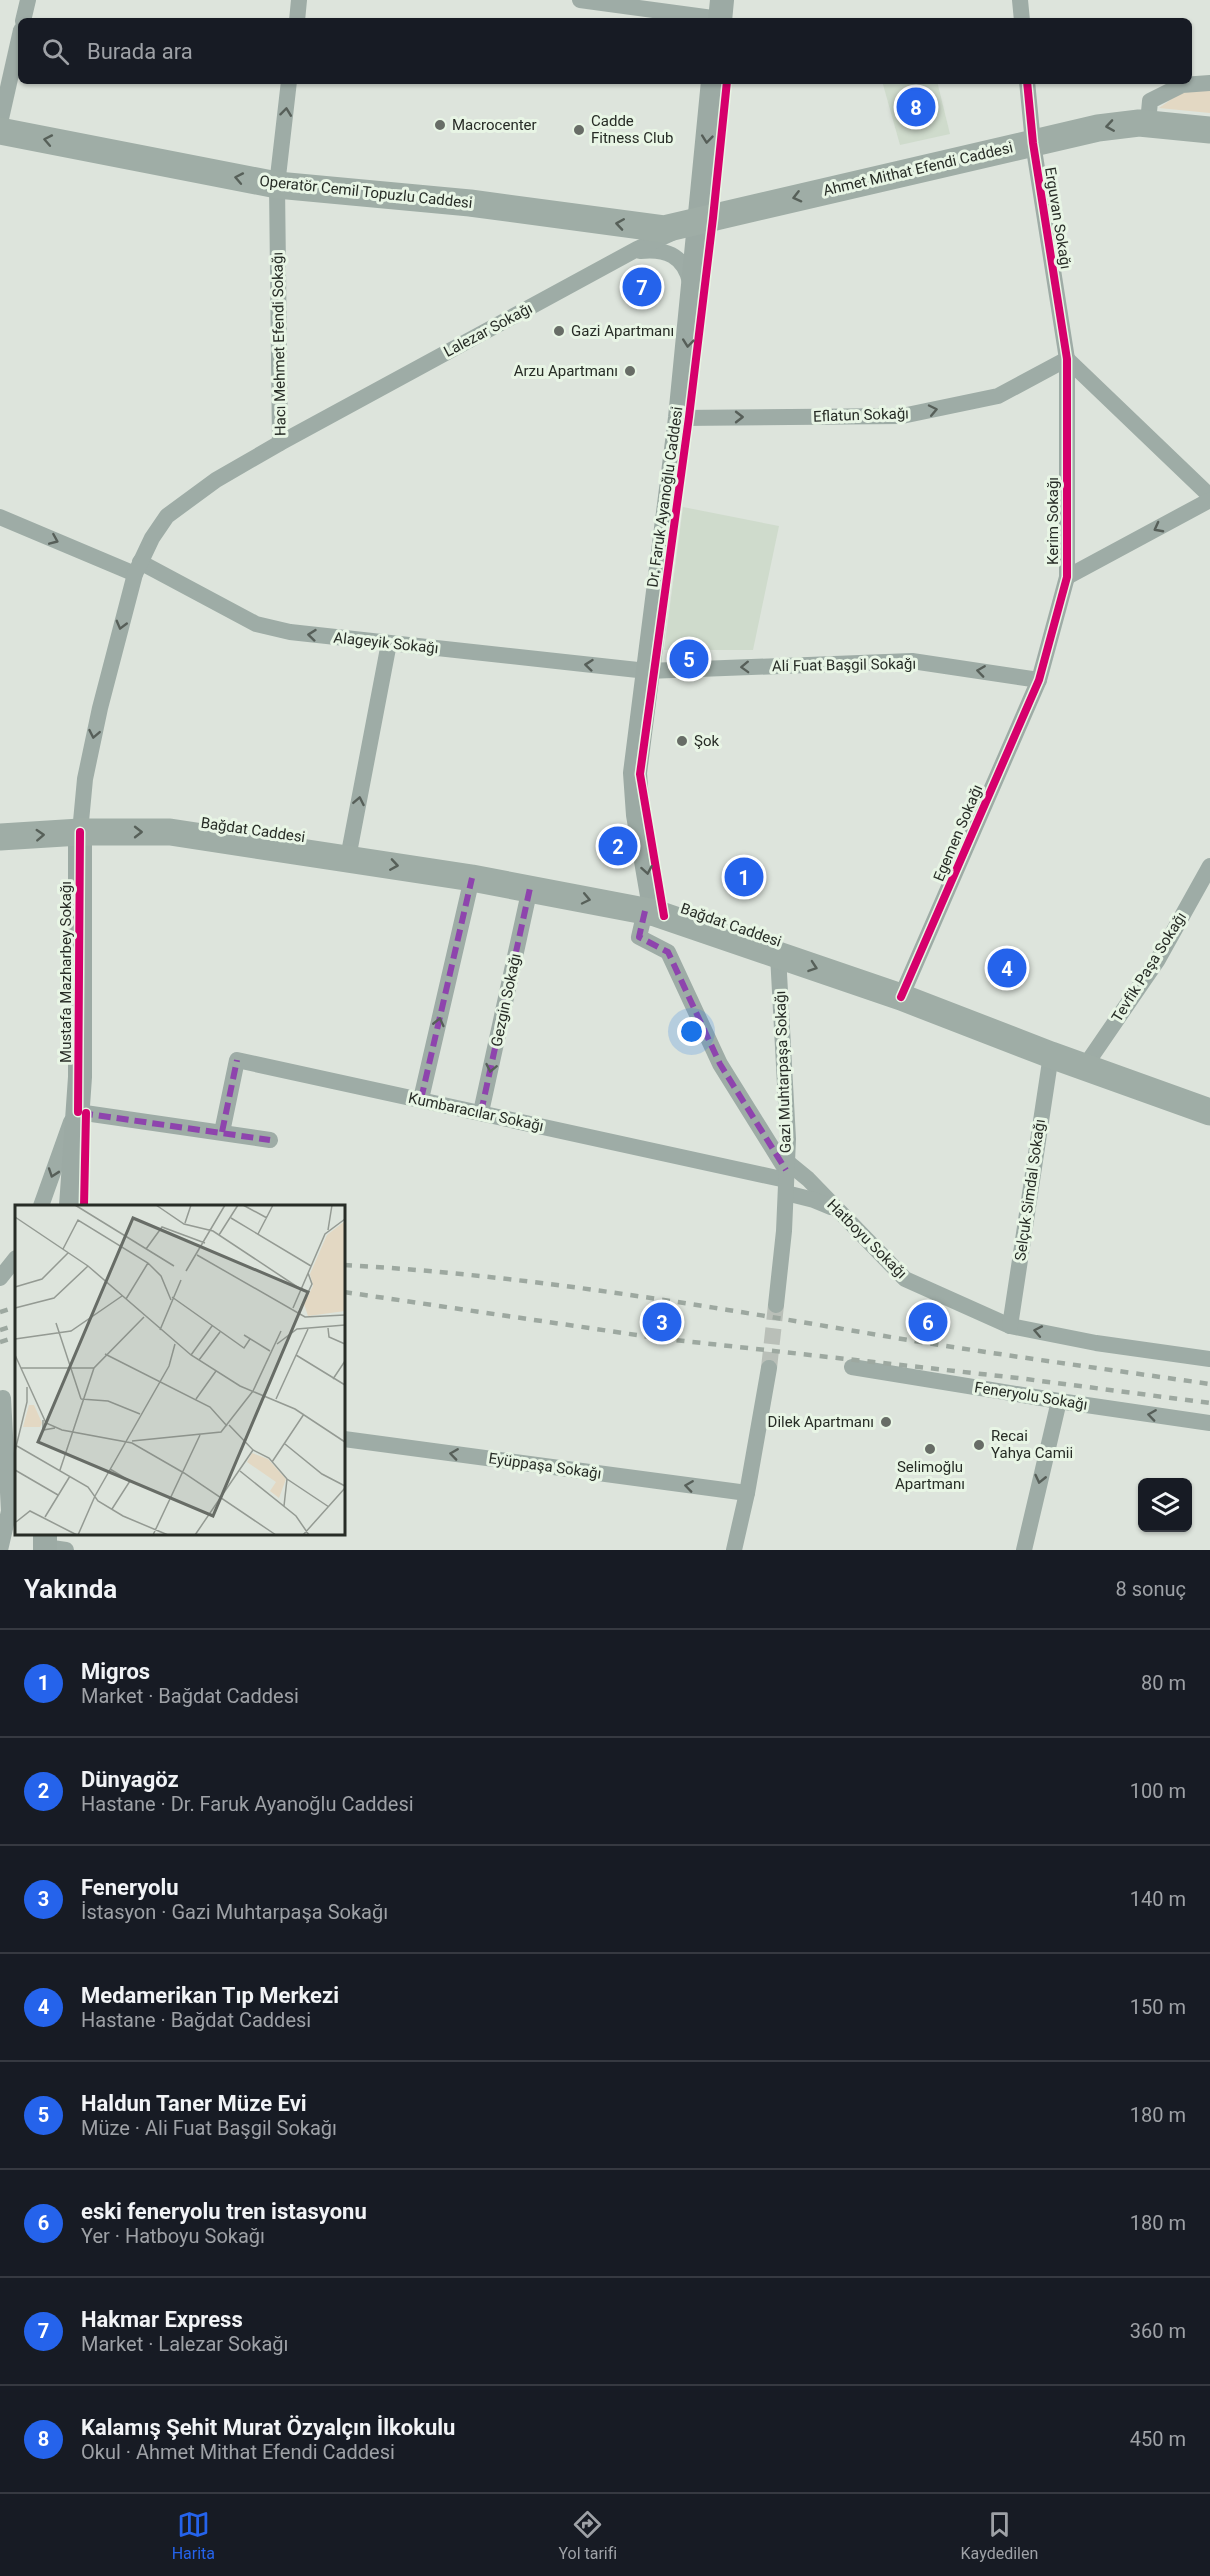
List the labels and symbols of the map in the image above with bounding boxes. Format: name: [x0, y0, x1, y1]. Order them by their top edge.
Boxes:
pin: 8: [896, 84, 936, 130]
one-way arrow: [279, 107, 291, 116]
place label: Cadde Fitness Club: [591, 112, 673, 147]
place label: Macrocenter: [452, 116, 537, 134]
marker: Macrocenter: [433, 118, 447, 132]
one-way arrow: [1105, 119, 1115, 131]
marker: Cadde Fitness Club: [572, 123, 586, 137]
one-way arrow: [43, 134, 53, 147]
one-way arrow: [701, 135, 714, 144]
street label: Ahmet Mithat Efendi Caddesi: [821, 138, 1015, 200]
street label: Erguvan Sokağı: [1041, 166, 1075, 270]
one-way arrow: [234, 172, 244, 185]
street label: Operatör Cemil Topuzlu Caddesi: [259, 172, 473, 212]
one-way arrow: [792, 190, 802, 203]
one-way arrow: [615, 218, 625, 231]
street label: Hacı Mehmet Efendi Sokağı: [268, 252, 290, 436]
pin: 7: [622, 264, 662, 310]
street label: Lalezar Sokağı: [441, 299, 535, 361]
place label: Gazi Apartmanı: [571, 322, 674, 340]
marker: Gazi Apartmanı: [552, 324, 566, 338]
one-way arrow: [682, 338, 695, 348]
place label: Arzu Apartmanı: [514, 362, 618, 380]
marker: Arzu Apartmanı: [623, 364, 637, 378]
street label: Eflatun Sokağı: [813, 404, 909, 426]
one-way arrow: [928, 404, 938, 417]
street label: Dr. Faruk Ayanoğlu Caddesi: [643, 406, 687, 588]
one-way arrow: [734, 411, 743, 423]
street label: Kerim Sokağı: [1044, 477, 1062, 565]
one-way arrow: [1154, 521, 1165, 532]
one-way arrow: [48, 532, 59, 544]
one-way arrow: [116, 619, 128, 630]
one-way arrow: [307, 629, 316, 642]
street label: Alageyik Sokağı: [333, 629, 439, 657]
pin: 5: [670, 636, 708, 682]
street label: Ali Fuat Başgil Sokağı: [772, 655, 916, 675]
one-way arrow: [584, 659, 594, 672]
one-way arrow: [740, 661, 749, 674]
one-way arrow: [976, 666, 986, 678]
one-way arrow: [88, 729, 101, 739]
place label: Şok: [694, 732, 719, 750]
marker: Şok: [675, 734, 689, 748]
street label: Egemen Sokağı: [930, 782, 986, 884]
one-way arrow: [352, 796, 365, 806]
street label: Bağdat Caddesi: [200, 814, 306, 846]
pin: 2: [598, 824, 638, 868]
one-way arrow: [134, 826, 143, 838]
one-way arrow: [35, 828, 44, 841]
pin: 1: [724, 854, 764, 900]
one-way arrow: [389, 859, 399, 871]
one-way arrow: [640, 865, 653, 875]
street label: Mustafa Mazharbey Sokağı: [57, 881, 75, 1063]
one-way arrow: [581, 892, 591, 905]
street label: Bağdat Caddesi: [678, 899, 784, 951]
street label: Tevfik Paşa Sokağı: [1108, 909, 1190, 1025]
pin: 4: [988, 946, 1026, 990]
street label: Gezgin Sokağı: [487, 952, 525, 1048]
one-way arrow: [807, 959, 818, 972]
street label: Gazi Muhtarpaşa Sokağı: [771, 990, 795, 1154]
one-way arrow: [431, 1017, 444, 1027]
your location: [677, 1017, 706, 1046]
one-way arrow: [485, 1063, 498, 1073]
street label: Kumbaracılar Sokağı: [407, 1089, 545, 1135]
street label: Selçuk Simdal Sokağı: [1011, 1118, 1049, 1262]
one-way arrow: [47, 1168, 60, 1178]
street label: Hatboyu Sokağı: [823, 1195, 911, 1283]
inset map: [15, 1205, 345, 1535]
pin: 3: [642, 1300, 682, 1344]
pin: 6: [908, 1300, 948, 1344]
one-way arrow: [1034, 1325, 1044, 1338]
street label: Feneryolu Sokağı: [973, 1378, 1089, 1414]
one-way arrow: [1147, 1409, 1157, 1421]
place label: Dilek Apartmanı: [768, 1413, 874, 1431]
marker: Dilek Apartmanı: [879, 1415, 893, 1429]
place label: Recai Yahya Camii: [991, 1427, 1073, 1462]
marker: Recai Yahya Camii: [972, 1438, 986, 1452]
marker: Selimoğlu Apartmanı: [923, 1442, 937, 1456]
one-way arrow: [449, 1448, 458, 1460]
street label: Eyüppaşa Sokağı: [487, 1449, 603, 1483]
place label: Selimoğlu Apartmanı: [895, 1458, 965, 1493]
one-way arrow: [1035, 1474, 1048, 1484]
one-way arrow: [684, 1480, 693, 1492]

